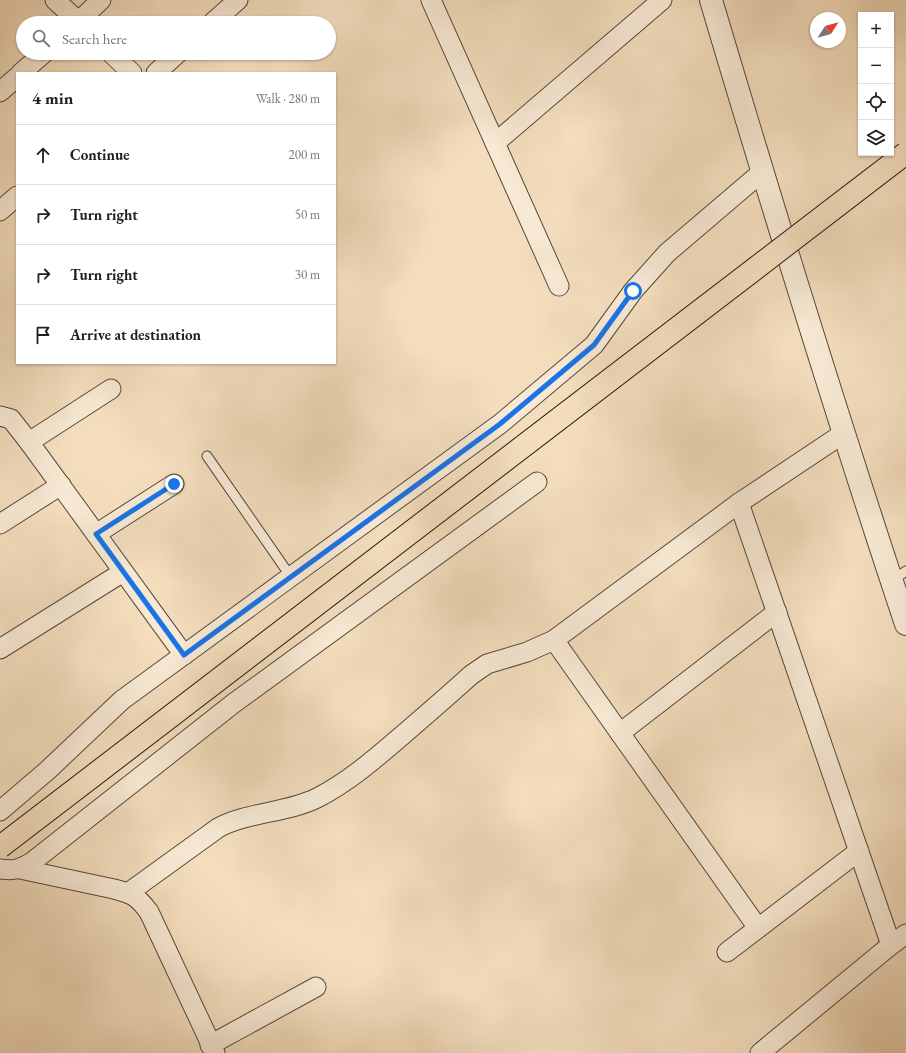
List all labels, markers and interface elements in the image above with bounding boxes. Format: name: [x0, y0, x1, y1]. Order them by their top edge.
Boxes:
north arrow: [810, 12, 846, 48]
map controls: [858, 12, 894, 156]
button: +: [858, 12, 894, 48]
search box: [16, 16, 336, 60]
icon: search: [30, 27, 52, 49]
text: Search here: [62, 29, 127, 48]
button: −: [858, 48, 894, 84]
button: locate: [858, 84, 894, 120]
text: 4 min: [32, 87, 73, 109]
text: Walk · 280 m: [256, 90, 320, 107]
button: layers: [858, 120, 894, 156]
icon: ahead: [32, 144, 54, 166]
text: Continue: [70, 145, 130, 164]
text: 200 m: [289, 146, 320, 163]
icon: right: [32, 204, 54, 226]
text: Turn right: [70, 205, 138, 224]
text: 50 m: [295, 206, 320, 223]
icon: right: [32, 264, 54, 286]
text: Turn right: [70, 265, 138, 284]
text: 30 m: [295, 266, 320, 283]
route start: [624, 282, 642, 300]
icon: arrive: [32, 324, 54, 346]
text: Arrive at destination: [70, 325, 201, 344]
route end: [165, 475, 183, 493]

